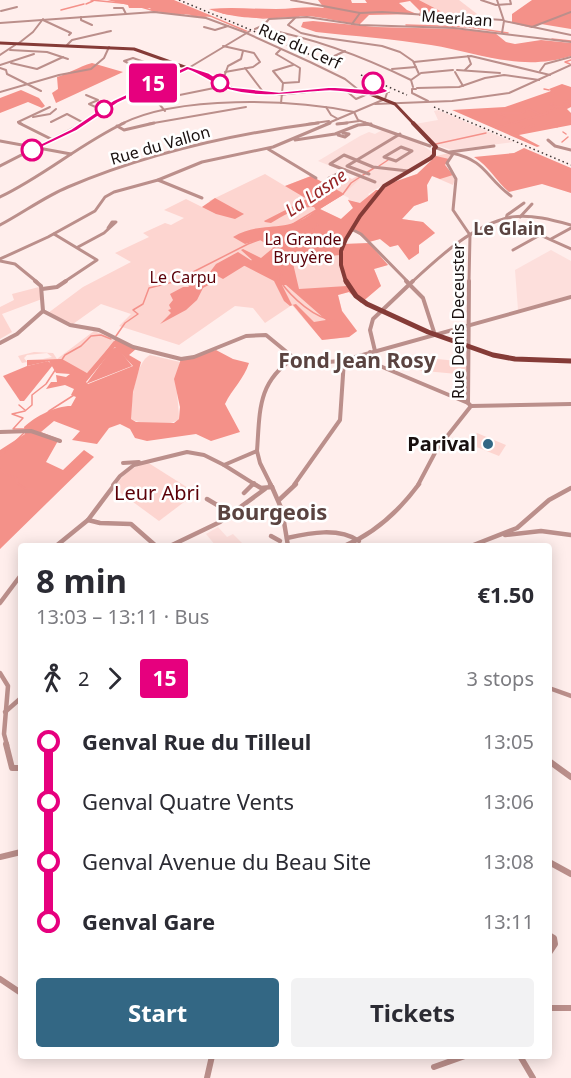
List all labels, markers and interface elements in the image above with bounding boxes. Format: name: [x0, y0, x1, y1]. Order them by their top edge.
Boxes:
street label: Meerlaan: [421, 5, 493, 31]
street label: Rue du Cerf: [255, 18, 346, 75]
line badge: 15: [126, 64, 180, 103]
text: 15: [141, 69, 165, 97]
unlabelled marker: [362, 72, 384, 94]
unlabelled marker: [211, 74, 229, 92]
unlabelled marker: [95, 100, 113, 118]
street label: Rue du Vallon: [107, 120, 213, 170]
unlabelled marker: [21, 139, 43, 161]
water label: La Lasne: [280, 163, 351, 222]
district label: Le Glain: [473, 216, 545, 240]
park label: La Grande Bruyère: [264, 228, 342, 268]
street label: Rue Denis Deceuster: [447, 243, 469, 399]
park label: Le Carpu: [150, 266, 217, 288]
district label: Fond Jean Rosy: [278, 346, 436, 374]
place label: Parival: [407, 430, 476, 457]
marker: Parival: [481, 437, 495, 451]
park label: Leur Abri: [114, 479, 200, 506]
district label: Bourgeois: [217, 496, 327, 526]
text: 8 min: [36, 558, 127, 603]
text: €1.50: [477, 579, 534, 609]
text: 13:03 – 13:11 · Bus: [36, 603, 209, 630]
icon: walk: [36, 662, 69, 695]
icon: forward: [98, 662, 131, 695]
text: 15: [152, 664, 176, 692]
text: 2: [78, 665, 89, 692]
text: 3 stops: [467, 665, 534, 692]
text: Genval Rue du Tilleul: [82, 726, 311, 756]
text: 13:05: [483, 728, 534, 755]
text: Genval Quatre Vents: [82, 786, 294, 816]
text: 13:06: [483, 788, 534, 815]
text: Genval Avenue du Beau Site: [82, 846, 371, 876]
text: 13:08: [483, 848, 534, 875]
text: Genval Gare: [82, 906, 215, 936]
text: 13:11: [483, 908, 534, 935]
button: Start: [36, 978, 279, 1047]
button: Tickets: [291, 978, 534, 1047]

